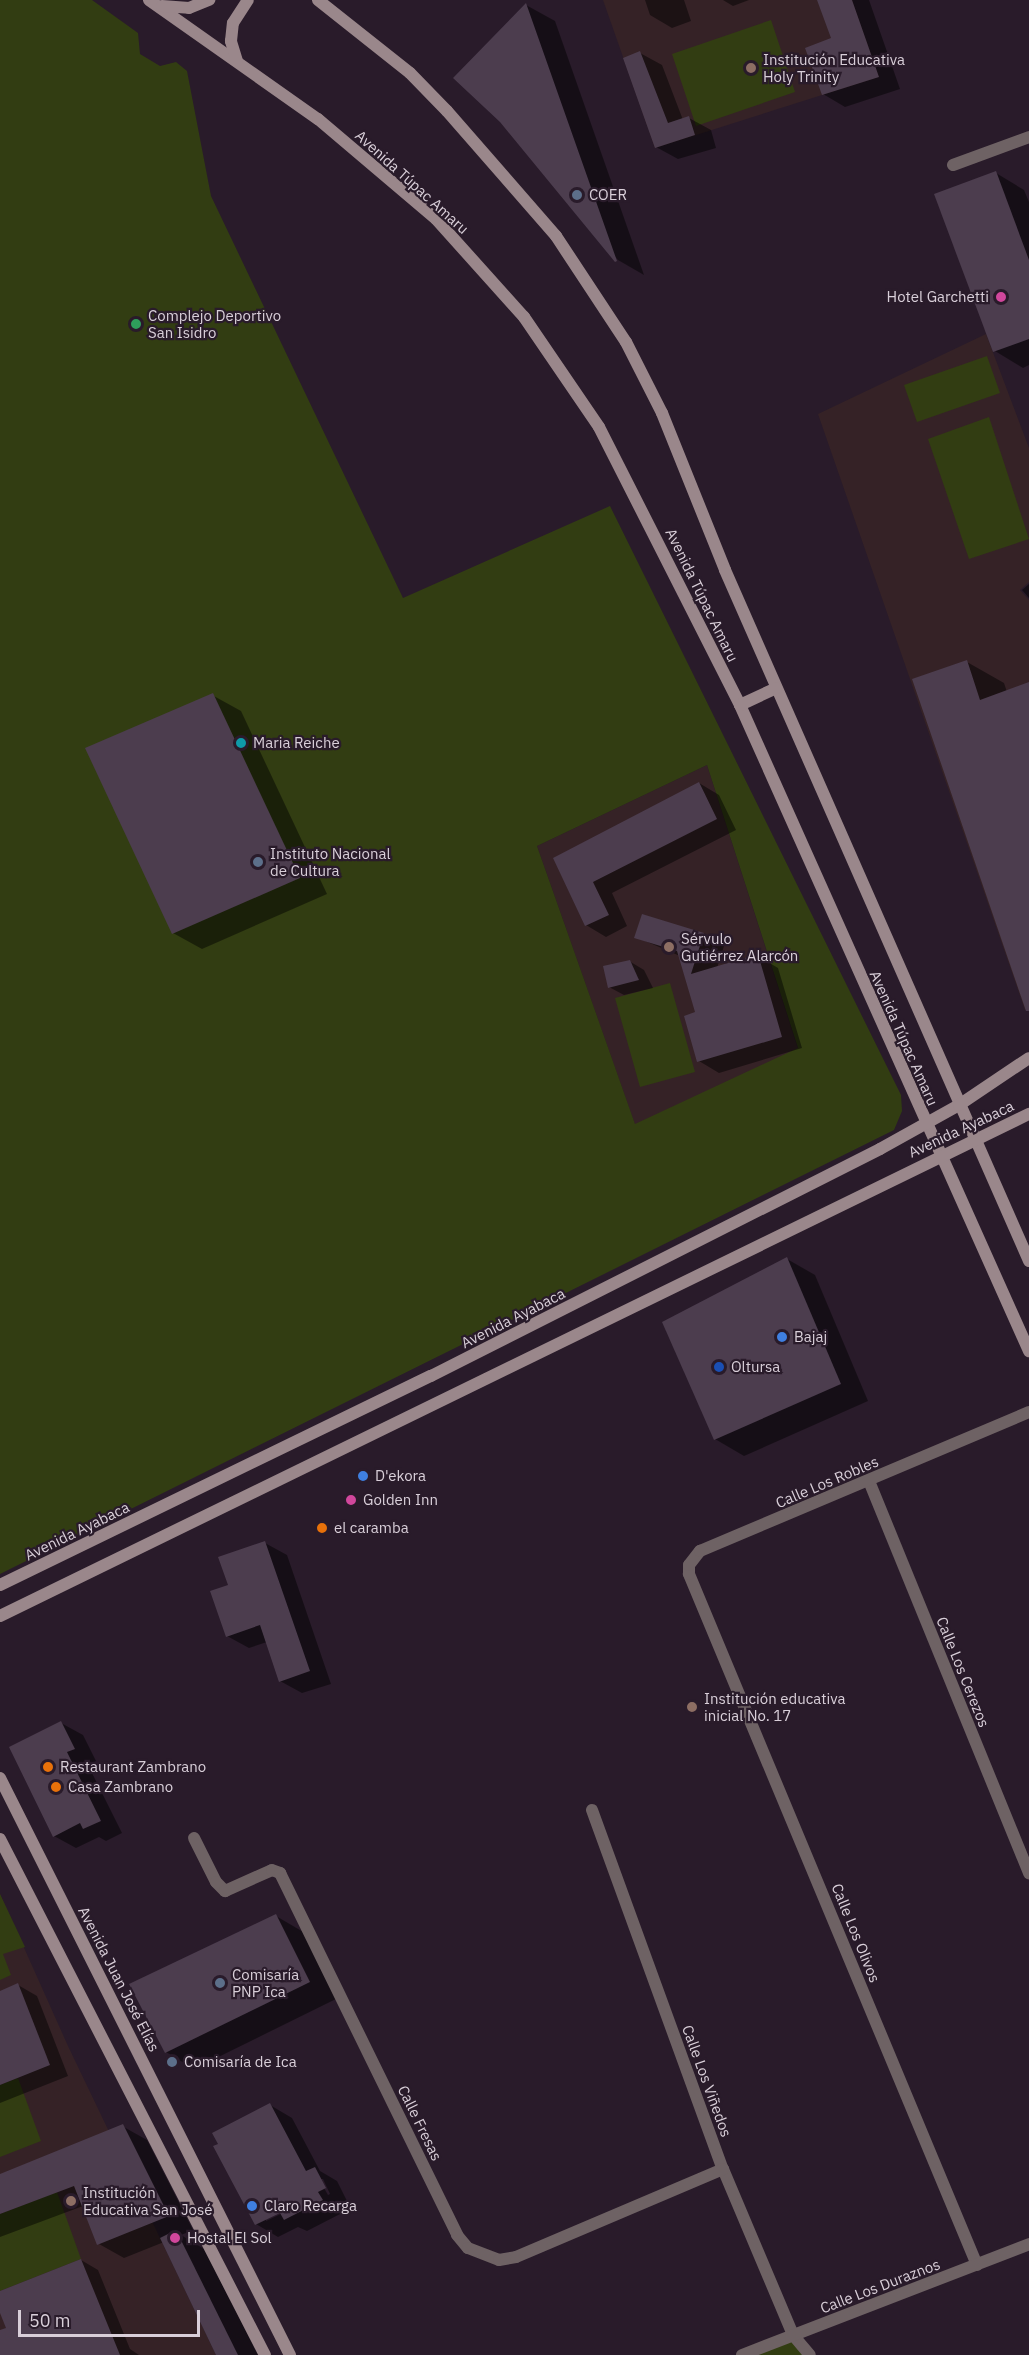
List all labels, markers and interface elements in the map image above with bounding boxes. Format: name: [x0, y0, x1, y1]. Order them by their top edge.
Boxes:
place label: Institución Educativa Holy Trinity: [763, 50, 905, 85]
marker: Institución Educativa Holy Trinity: [744, 61, 758, 75]
street label: Avenida Túpac Amaru: [352, 126, 472, 238]
place label: COER: [589, 186, 627, 204]
marker: COER: [570, 188, 584, 202]
place label: Hotel Garchetti: [887, 288, 989, 306]
marker: Hotel Garchetti: [994, 290, 1008, 304]
place label: Complejo Deportivo San Isidro: [148, 306, 281, 341]
marker: Complejo Deportivo San Isidro: [129, 317, 143, 331]
street label: Avenida Túpac Amaru: [662, 525, 742, 665]
place label: Maria Reiche: [253, 734, 340, 752]
marker: Maria Reiche: [234, 736, 248, 750]
place label: Instituto Nacional de Cultura: [270, 844, 391, 879]
marker: Instituto Nacional de Cultura: [251, 855, 265, 869]
place label: Sérvulo Gutiérrez Alarcón: [681, 929, 798, 964]
marker: Sérvulo Gutiérrez Alarcón: [662, 940, 676, 954]
street label: Avenida Túpac Amaru: [866, 968, 942, 1108]
street label: Avenida Ayabaca: [905, 1097, 1017, 1161]
street label: Avenida Ayabaca: [458, 1284, 568, 1352]
place label: Bajaj: [794, 1328, 827, 1346]
marker: Bajaj: [775, 1330, 789, 1344]
place label: Oltursa: [731, 1358, 780, 1376]
marker: Oltursa: [712, 1360, 726, 1374]
street label: Calle Los Robles: [773, 1452, 881, 1512]
place label: D'ekora: [375, 1467, 426, 1485]
marker: D'ekora: [356, 1469, 370, 1483]
place label: Golden Inn: [363, 1491, 438, 1509]
marker: Golden Inn: [344, 1493, 358, 1507]
street label: Avenida Ayabaca: [22, 1498, 132, 1564]
place label: el caramba: [334, 1519, 409, 1537]
marker: el caramba: [315, 1521, 329, 1535]
street label: Calle Los Cerezos: [933, 1614, 993, 1730]
place label: Institución educativa inicial No. 17: [704, 1689, 846, 1724]
marker: Institución educativa inicial No. 17: [685, 1700, 699, 1714]
place label: Restaurant Zambrano: [60, 1758, 206, 1776]
marker: Restaurant Zambrano: [41, 1760, 55, 1774]
place label: Casa Zambrano: [68, 1778, 173, 1796]
marker: Casa Zambrano: [49, 1780, 63, 1794]
street label: Calle Los Olivos: [828, 1881, 884, 1985]
street label: Avenida Juan José Elías: [75, 1903, 163, 2055]
place label: Comisaría PNP Ica: [232, 1965, 299, 2000]
marker: Comisaría PNP Ica: [213, 1976, 227, 1990]
street label: Calle Los Viñedos: [678, 2023, 736, 2139]
place label: Comisaría de Ica: [184, 2053, 297, 2071]
marker: Comisaría de Ica: [165, 2055, 179, 2069]
street label: Calle Fresas: [394, 2082, 446, 2164]
place label: Institución Educativa San José: [83, 2183, 213, 2218]
marker: Institución Educativa San José: [64, 2194, 78, 2208]
place label: Claro Recarga: [264, 2197, 357, 2215]
marker: Claro Recarga: [245, 2199, 259, 2213]
place label: Hostal El Sol: [187, 2229, 272, 2247]
marker: Hostal El Sol: [168, 2231, 182, 2245]
street label: Calle Los Duraznos: [817, 2255, 943, 2317]
scale bar: [21, 2298, 202, 2336]
text: 50 m: [29, 2309, 71, 2332]

